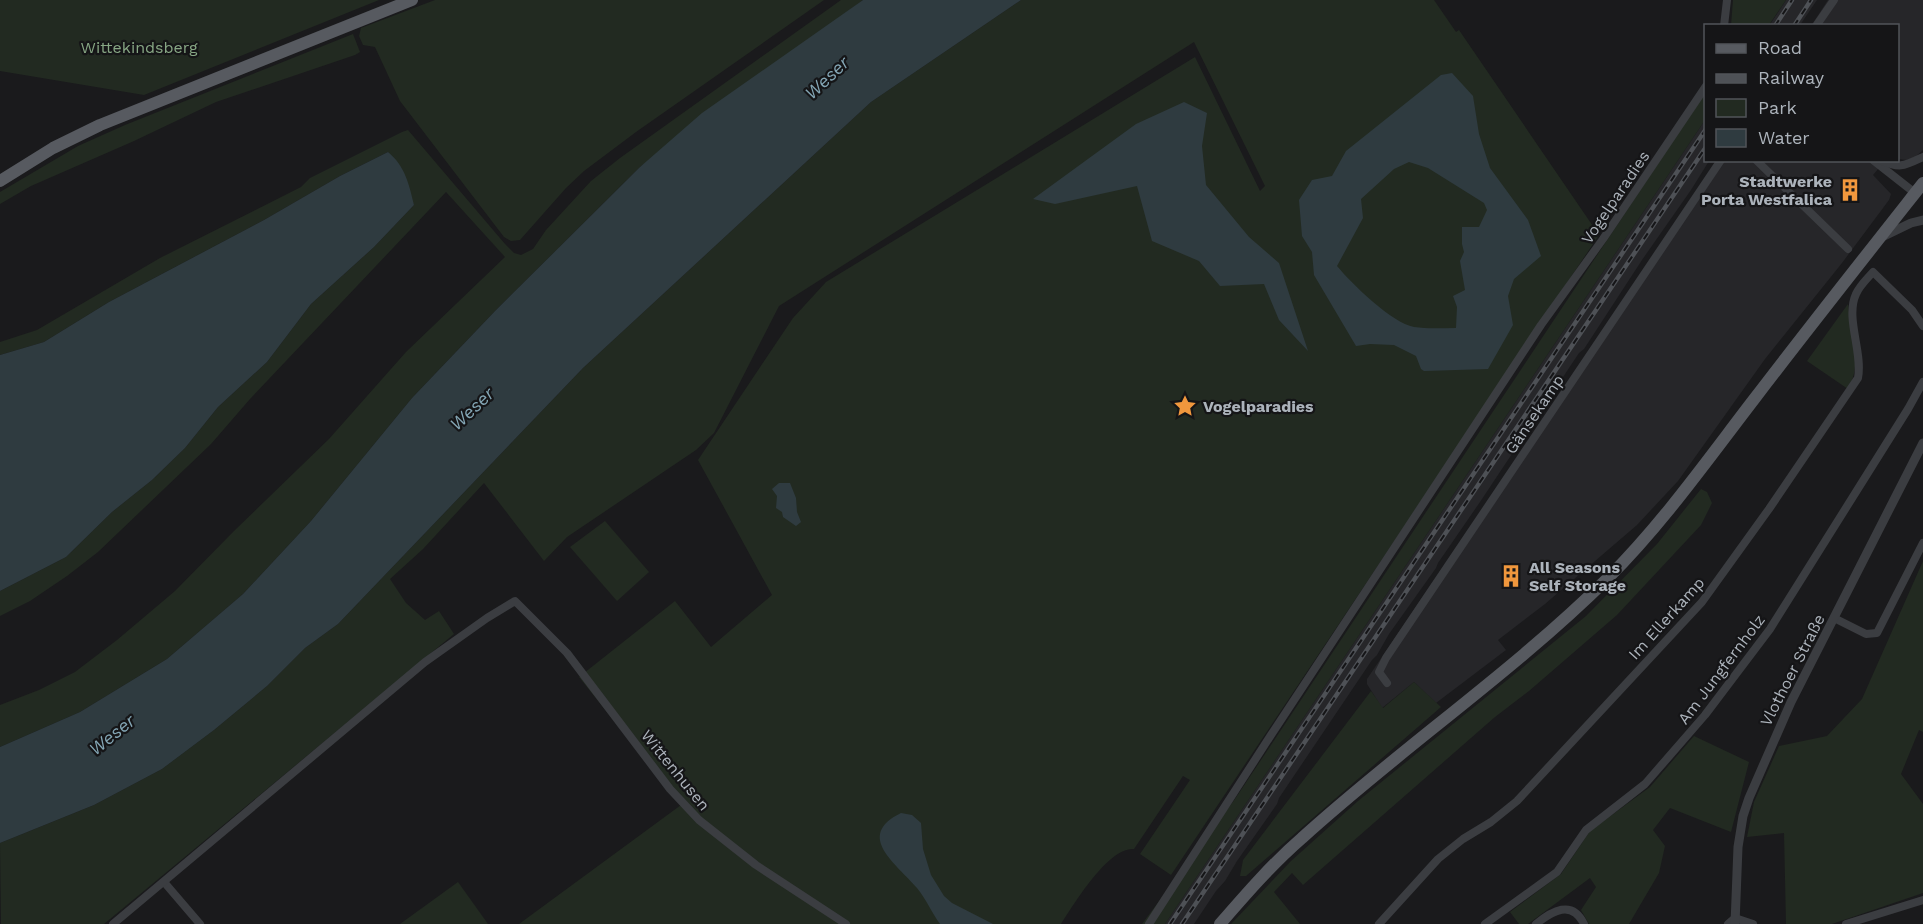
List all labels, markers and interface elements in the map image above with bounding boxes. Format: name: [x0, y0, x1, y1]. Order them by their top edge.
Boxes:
legend: [1704, 24, 1899, 162]
text: Road: [1758, 37, 1802, 58]
park label: Wittekindsberg: [81, 38, 198, 57]
water label: Weser: [800, 51, 854, 103]
text: Railway: [1758, 67, 1825, 88]
text: Park: [1758, 97, 1797, 118]
text: Water: [1758, 127, 1810, 148]
street label: Vogelparadies: [1577, 147, 1654, 247]
place label: Stadtwerke Porta Westfalica: [1701, 172, 1833, 209]
building icon: Stadtwerke Porta Westfalica: [1837, 177, 1863, 203]
street label: Gänsekamp: [1501, 371, 1568, 458]
water label: Weser: [445, 382, 499, 434]
place icon: Vogelparadies: [1172, 393, 1198, 419]
place label: Vogelparadies: [1203, 397, 1314, 416]
place label: All Seasons Self Storage: [1529, 558, 1626, 595]
building icon: All Seasons Self Storage: [1498, 563, 1524, 589]
street label: Im Ellerkamp: [1624, 573, 1708, 663]
street label: Am Jungfernholz: [1674, 611, 1769, 728]
street label: Vlothoer Straße: [1756, 611, 1829, 729]
water label: Weser: [84, 709, 140, 759]
street label: Wittenhusen: [637, 726, 714, 815]

